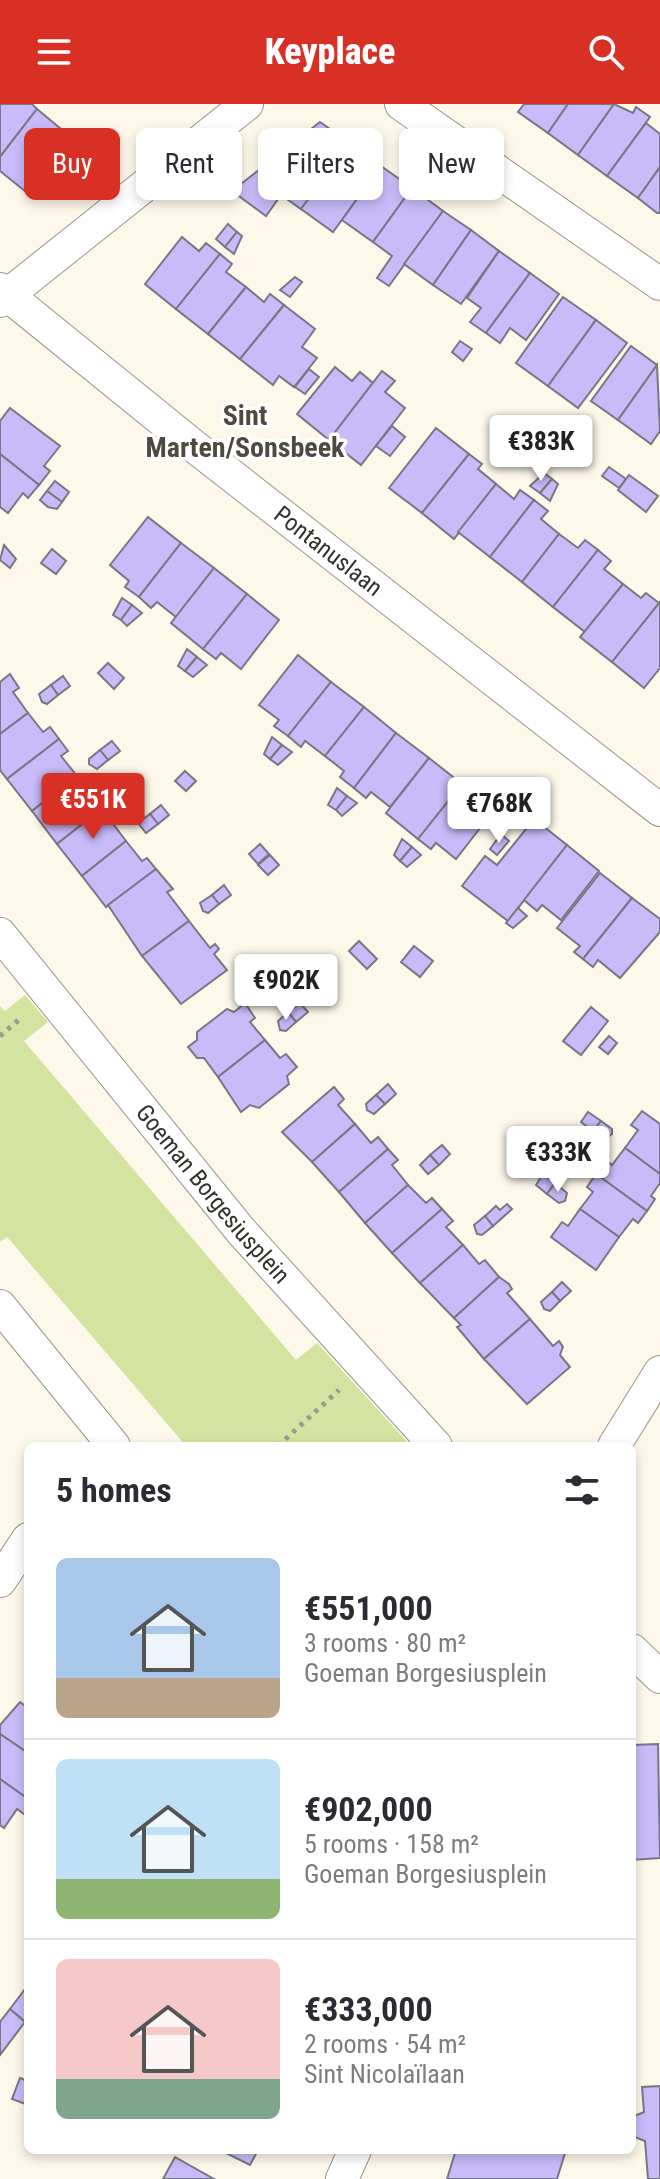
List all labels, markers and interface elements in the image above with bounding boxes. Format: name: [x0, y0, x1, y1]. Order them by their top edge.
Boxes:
icon: menu: [32, 30, 76, 74]
icon: search: [584, 30, 628, 74]
text: Keyplace: [265, 31, 395, 73]
chip: Buy: [24, 128, 120, 200]
chip: Rent: [136, 128, 242, 200]
chip: Filters: [258, 128, 383, 200]
chip: New: [399, 128, 504, 200]
district label: Sint Marten/Sonsbeek: [145, 399, 345, 464]
pin: €383K: [485, 415, 597, 483]
text: €383K: [508, 426, 574, 456]
street label: Pontanuslaan: [268, 500, 388, 602]
pin: €551K: [37, 773, 149, 841]
pin: €768K: [443, 777, 555, 845]
text: €551K: [60, 784, 126, 814]
text: €768K: [466, 788, 532, 818]
pin: €902K: [230, 954, 342, 1022]
text: €902K: [253, 965, 319, 995]
street label: Goeman Borgesiusplein: [130, 1099, 295, 1289]
pin: €333K: [502, 1126, 614, 1194]
text: €333K: [525, 1137, 591, 1167]
icon: filters: [560, 1468, 604, 1512]
text: 5 homes: [56, 1470, 172, 1510]
text: €551,000: [304, 1588, 433, 1628]
icon: home: [120, 1590, 216, 1686]
text: 3 rooms · 80 m²: [304, 1628, 466, 1658]
text: Goeman Borgesiusplein: [304, 1658, 547, 1688]
text: €902,000: [304, 1789, 433, 1829]
icon: home: [120, 1791, 216, 1887]
text: 5 rooms · 158 m²: [304, 1829, 479, 1859]
text: Goeman Borgesiusplein: [304, 1859, 547, 1889]
text: €333,000: [304, 1989, 433, 2029]
icon: home: [120, 1991, 216, 2087]
text: 2 rooms · 54 m²: [304, 2029, 466, 2059]
text: Sint Nicolaïlaan: [304, 2059, 465, 2089]

